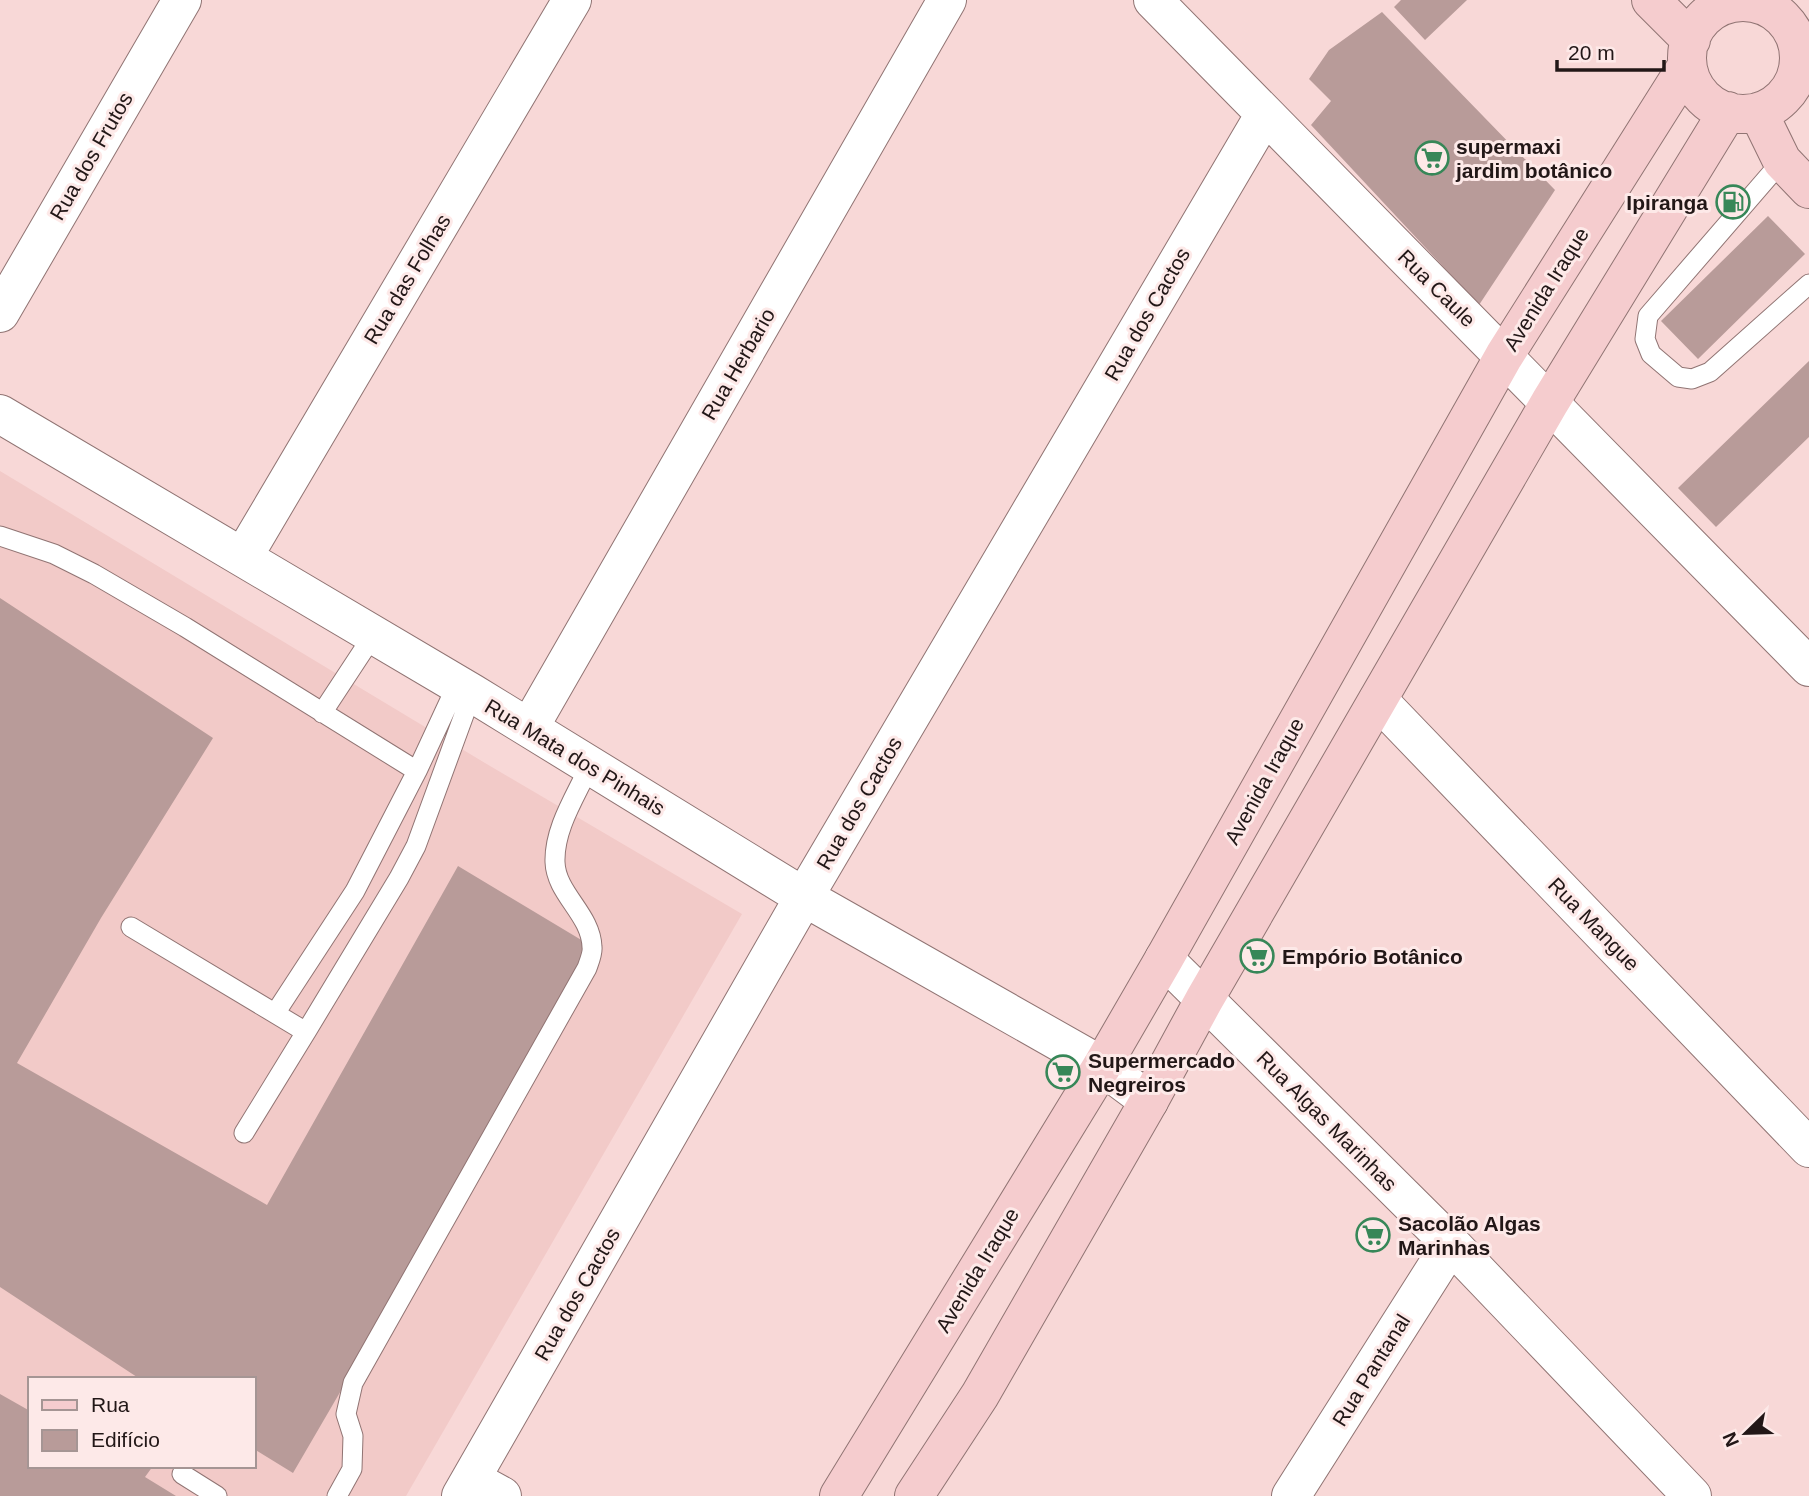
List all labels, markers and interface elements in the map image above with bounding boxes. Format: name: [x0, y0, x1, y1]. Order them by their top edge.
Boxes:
scale bar: [1557, 28, 1664, 72]
text: 20 m: [1568, 41, 1615, 64]
street label: Rua dos Frutos: [45, 88, 137, 224]
place label: supermaxi jardim botânico: [1455, 135, 1612, 182]
supermarket icon: supermaxi jardim botânico: [1413, 139, 1451, 177]
fuel station icon: Ipiranga: [1714, 183, 1752, 221]
place label: Ipiranga: [1626, 191, 1708, 214]
street label: Rua das Folhas: [359, 210, 455, 348]
street label: Avenida Iraque: [1499, 223, 1593, 355]
street label: Rua dos Cactos: [1100, 244, 1194, 384]
street label: Rua Caule: [1394, 245, 1480, 331]
street label: Rua Herbario: [697, 304, 779, 424]
street label: Rua Mata dos Pinhais: [481, 694, 669, 820]
street label: Avenida Iraque: [1220, 714, 1308, 848]
street label: Rua dos Cactos: [812, 733, 906, 873]
street label: Rua Mangue: [1544, 873, 1644, 975]
supermarket icon: Empório Botânico: [1238, 937, 1276, 975]
place label: Empório Botânico: [1282, 945, 1463, 968]
street label: Rua Algas Marinhas: [1252, 1046, 1402, 1196]
place label: Supermercado Negreiros: [1088, 1049, 1235, 1096]
supermarket icon: Supermercado Negreiros: [1044, 1053, 1082, 1091]
street label: Avenida Iraque: [931, 1204, 1023, 1336]
place label: Sacolão Algas Marinhas: [1398, 1212, 1541, 1259]
supermarket icon: Sacolão Algas Marinhas: [1354, 1216, 1392, 1254]
street label: Rua dos Cactos: [530, 1224, 624, 1364]
street label: Rua Pantanal: [1328, 1310, 1414, 1430]
legend: [28, 1377, 256, 1468]
text: Rua: [91, 1393, 130, 1416]
north arrow: [1711, 1398, 1781, 1468]
text: Edifício: [91, 1428, 160, 1451]
text: N: [1718, 1429, 1743, 1450]

